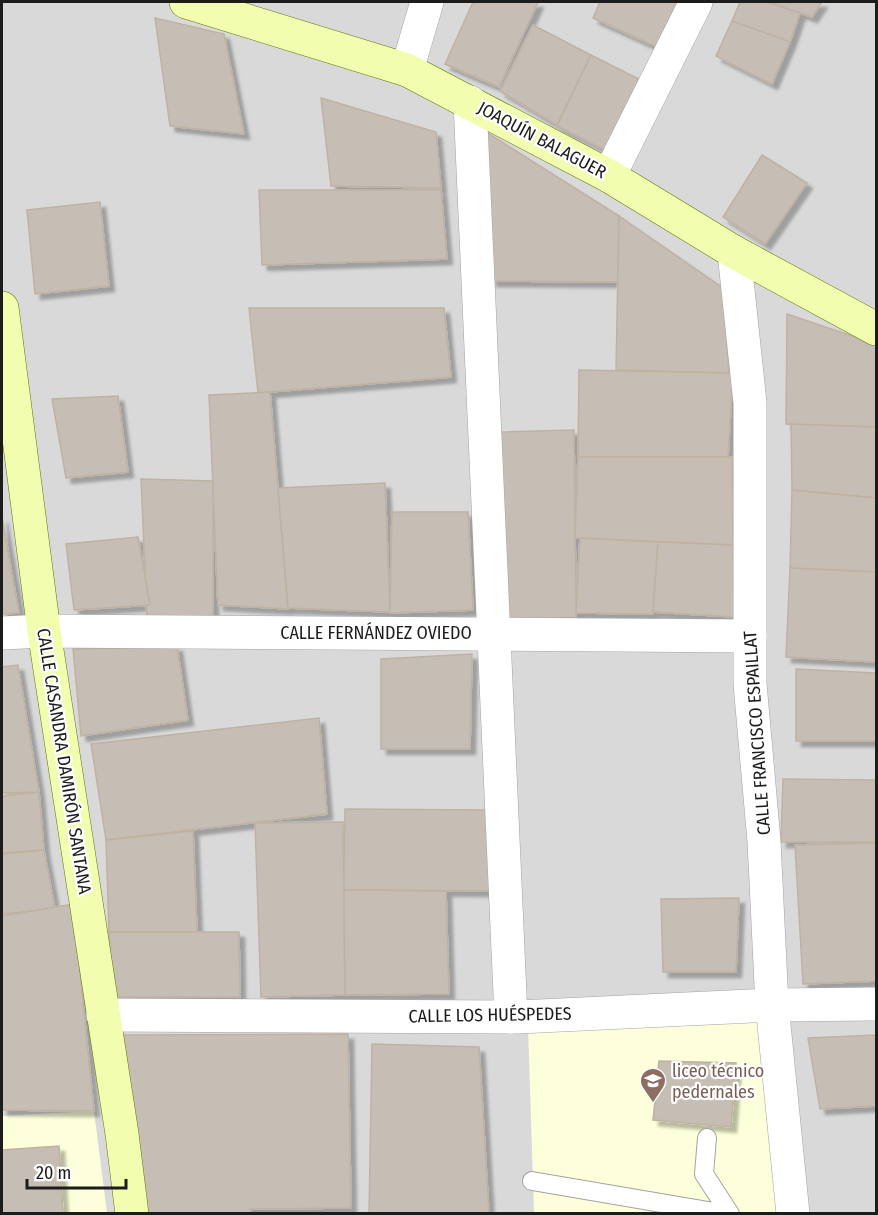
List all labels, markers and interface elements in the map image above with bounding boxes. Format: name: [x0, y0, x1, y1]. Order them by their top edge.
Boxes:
street label: JOAQUÍN BALAGUER: [474, 96, 611, 183]
street label: CALLE FERNÁNDEZ OVIEDO: [280, 621, 472, 644]
street label: CALLE CASANDRA DAMIRÓN SANTANA: [32, 626, 96, 896]
street label: CALLE FRANCISCO ESPAILLAT: [739, 629, 775, 836]
street label: CALLE LOS HUÉSPEDES: [408, 1002, 572, 1027]
place label: liceo técnico pedernales: [672, 1060, 764, 1103]
school or university icon: liceo técnico pedernales: [638, 1066, 668, 1104]
scale bar: [27, 1152, 126, 1190]
text: 20 m: [36, 1162, 71, 1184]

